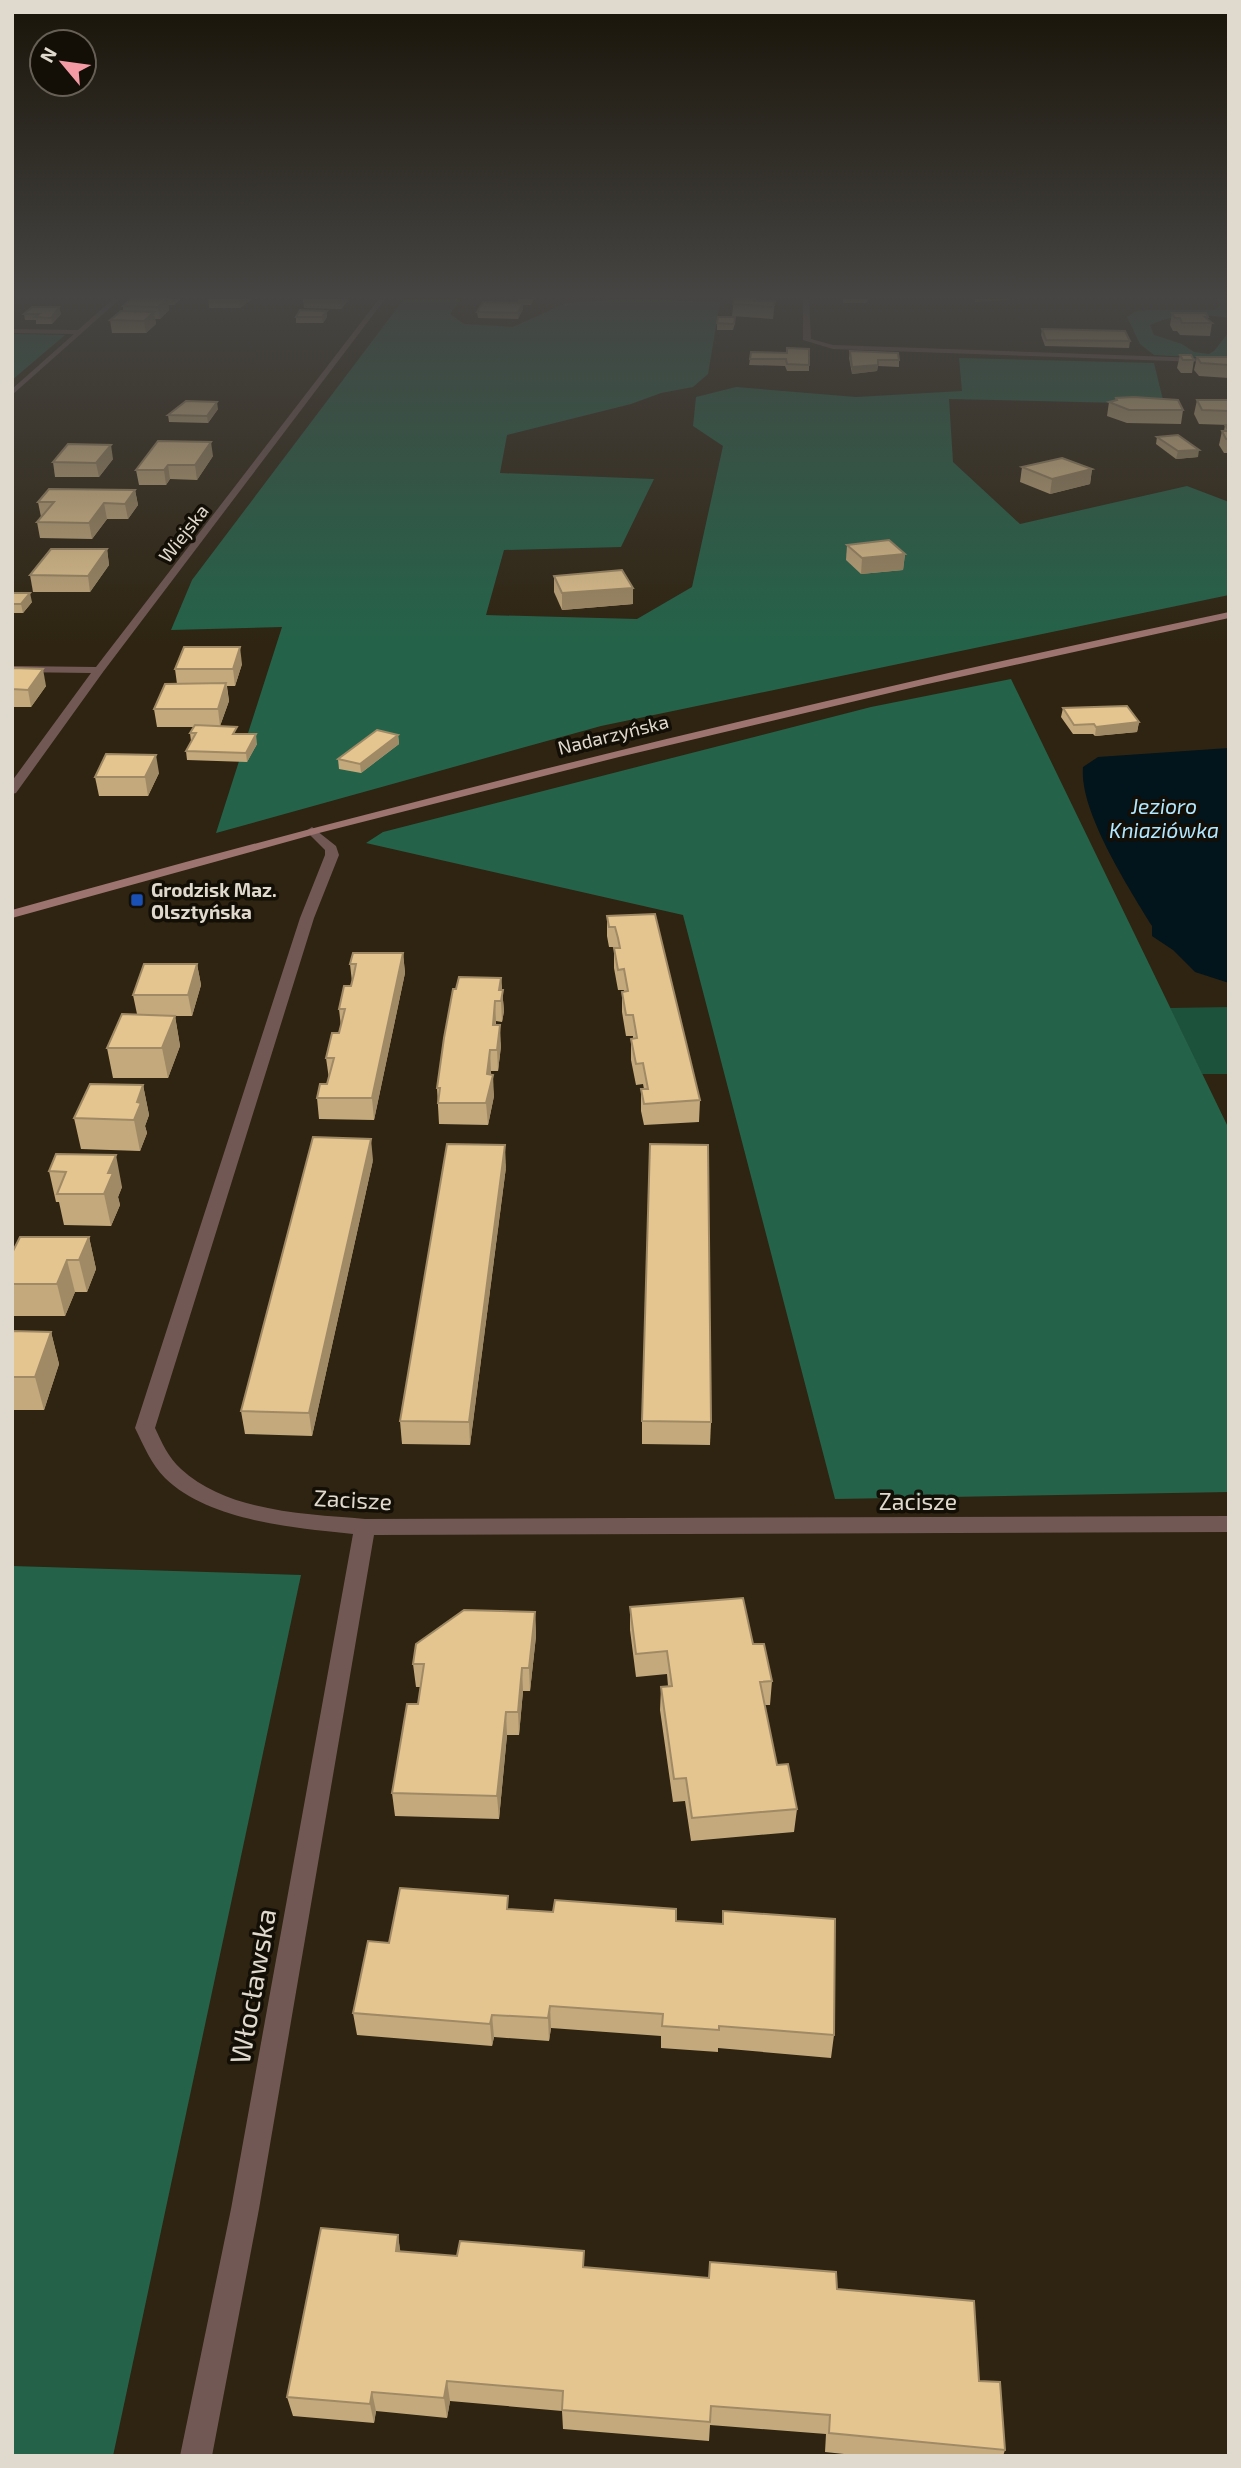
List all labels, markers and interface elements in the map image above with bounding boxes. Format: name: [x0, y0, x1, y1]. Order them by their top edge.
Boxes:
north arrow: [28, 28, 98, 98]
text: N: [34, 43, 61, 66]
street label: Wiejska: [153, 499, 213, 567]
street label: Nadarzyńska: [555, 709, 671, 759]
water label: Jezioro Kniaziówka: [1109, 793, 1219, 842]
place label: Grodzisk Maz. Olsztyńska: [151, 878, 277, 924]
marker: Grodzisk Maz. Olsztyńska: [129, 892, 145, 908]
street label: Zacisze: [313, 1483, 393, 1515]
street label: Zacisze: [879, 1487, 957, 1515]
street label: Włocławska: [222, 1906, 282, 2066]

